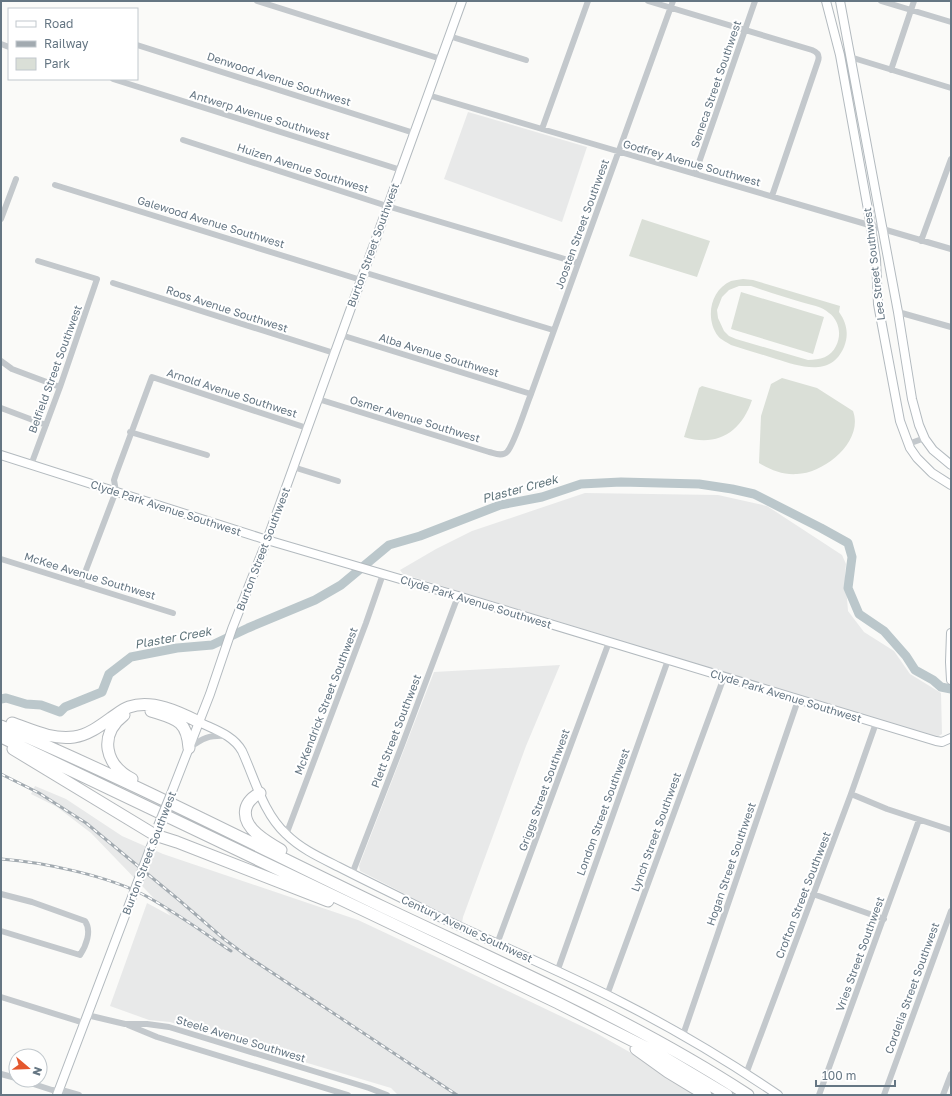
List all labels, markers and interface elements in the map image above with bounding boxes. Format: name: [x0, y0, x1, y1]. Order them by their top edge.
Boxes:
legend: [8, 8, 138, 80]
text: Road: [44, 16, 73, 31]
street label: Seneca Street Southwest: [688, 19, 743, 149]
text: Railway: [44, 36, 89, 51]
street label: Denwood Avenue Southwest: [206, 49, 353, 108]
text: Park: [44, 56, 70, 71]
street label: Antwerp Avenue Southwest: [189, 87, 332, 142]
street label: Godfrey Avenue Southwest: [622, 137, 763, 188]
street label: Huizen Avenue Southwest: [236, 140, 371, 195]
street label: Joosten Street Southwest: [552, 157, 611, 291]
street label: Burton Street Southwest: [344, 181, 401, 309]
street label: Galewood Avenue Southwest: [136, 193, 286, 250]
street label: Lee Street Southwest: [860, 207, 887, 321]
street label: Roos Avenue Southwest: [165, 283, 290, 334]
street label: Belfield Street Southwest: [25, 303, 84, 435]
street label: Alba Avenue Southwest: [378, 330, 501, 379]
street label: Arnold Avenue Southwest: [165, 365, 299, 420]
street label: Osmer Avenue Southwest: [348, 393, 482, 445]
water label: Plaster Creek: [480, 471, 561, 506]
street label: Clyde Park Avenue Southwest: [89, 477, 243, 538]
street label: Burton Street Southwest: [233, 485, 292, 612]
street label: McKee Avenue Southwest: [23, 549, 157, 602]
street label: Clyde Park Avenue Southwest: [399, 572, 553, 631]
water label: Plaster Creek: [133, 623, 214, 652]
street label: McKendrick Street Southwest: [291, 625, 360, 776]
street label: Clyde Park Avenue Southwest: [709, 666, 863, 725]
street label: Plett Street Southwest: [368, 672, 423, 789]
street label: Griggs Street Southwest: [515, 727, 572, 853]
street label: London Street Southwest: [573, 746, 632, 877]
street label: Lynch Street Southwest: [628, 770, 683, 893]
street label: Burton Street Southwest: [119, 789, 178, 916]
street label: Hogan Street Southwest: [703, 800, 758, 927]
street label: Crofton Street Southwest: [772, 830, 833, 960]
street label: Century Avenue Southwest: [399, 892, 535, 965]
street label: Vries Street Southwest: [833, 895, 886, 1013]
street label: Cordelia Street Southwest: [882, 920, 941, 1055]
street label: Steele Avenue Southwest: [175, 1013, 308, 1064]
north arrow: [8, 1048, 48, 1088]
scale bar: [816, 1062, 895, 1088]
text: N: [30, 1065, 45, 1077]
text: 100 m: [822, 1068, 856, 1083]

